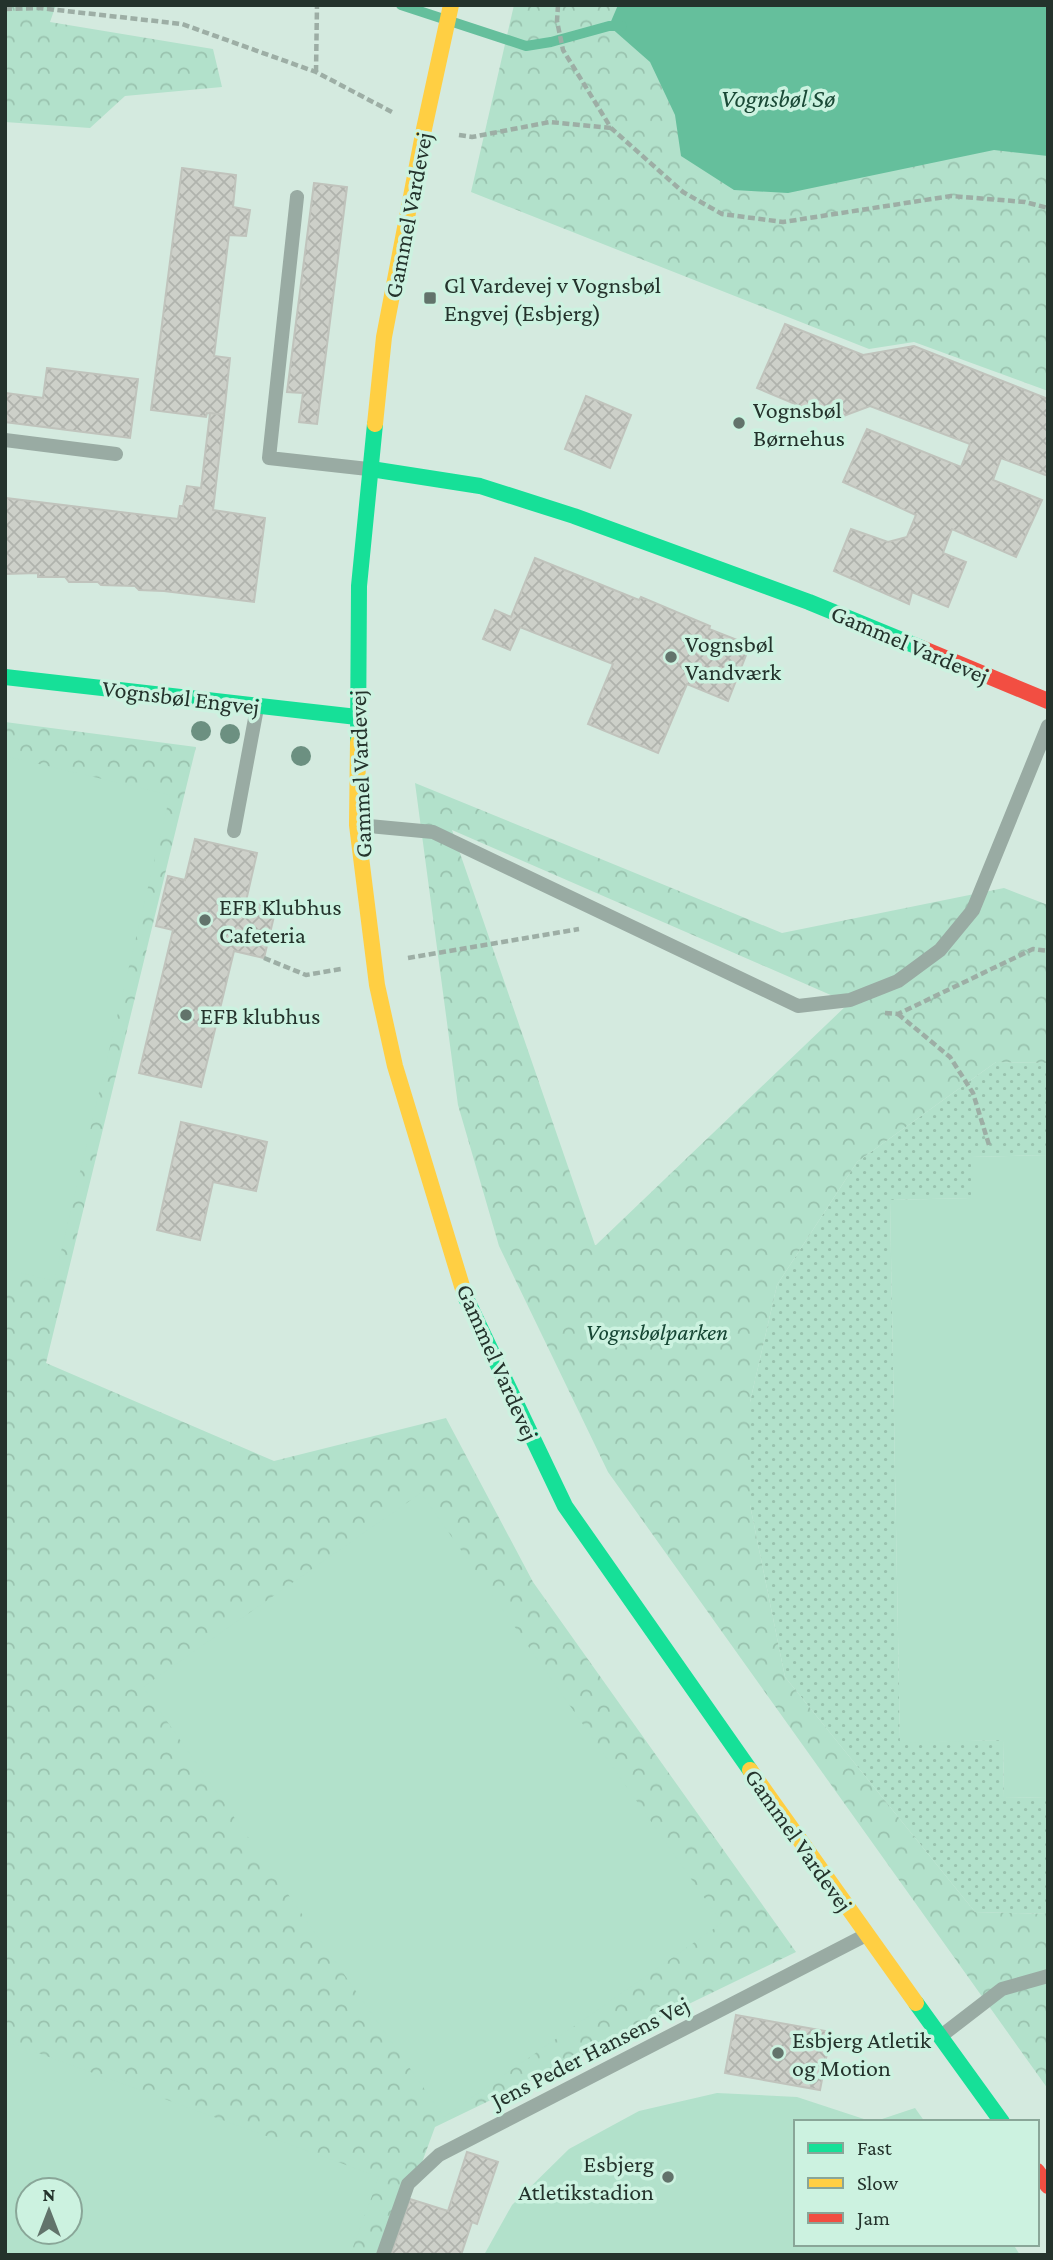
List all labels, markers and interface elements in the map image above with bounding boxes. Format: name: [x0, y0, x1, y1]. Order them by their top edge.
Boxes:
water label: Vognsbøl Sø: [721, 84, 835, 113]
street label: Gammel Vardevej: [379, 130, 437, 300]
place label: Gl Vardevej v Vognsbøl Engvej (Esbjerg): [444, 271, 661, 327]
marker: Gl Vardevej v Vognsbøl Engvej (Esbjerg): [422, 290, 438, 306]
place label: Vognsbøl Børnehus: [753, 396, 845, 451]
marker: Vognsbøl Børnehus: [731, 415, 747, 431]
street label: Gammel Vardevej: [827, 599, 993, 689]
place label: Vognsbøl Vandværk: [685, 630, 782, 685]
marker: Vognsbøl Vandværk: [663, 649, 679, 665]
street label: Vognsbøl Engvej: [101, 674, 261, 720]
street label: Gammel Vardevej: [344, 689, 376, 859]
place label: EFB Klubhus Cafeteria: [219, 893, 342, 948]
marker: EFB Klubhus Cafeteria: [197, 912, 213, 928]
place label: EFB klubhus: [200, 1002, 320, 1029]
marker: EFB klubhus: [178, 1007, 194, 1023]
street label: Gammel Vardevej: [451, 1280, 545, 1444]
park label: Vognsbølparken: [586, 1318, 728, 1345]
street label: Gammel Vardevej: [740, 1763, 858, 1917]
street label: Jens Peder Hansens Vej: [485, 1990, 693, 2115]
place label: Esbjerg Atletik og Motion: [792, 2026, 932, 2081]
marker: Esbjerg Atletik og Motion: [770, 2045, 786, 2061]
legend: [794, 2120, 1039, 2246]
text: Fast: [857, 2136, 893, 2160]
place label: Esbjerg Atletikstadion: [518, 2150, 654, 2205]
marker: Esbjerg Atletikstadion: [660, 2169, 676, 2185]
text: Slow: [857, 2171, 899, 2195]
north arrow: [14, 2176, 84, 2246]
text: N: [43, 2184, 56, 2205]
text: Jam: [855, 2206, 890, 2230]

